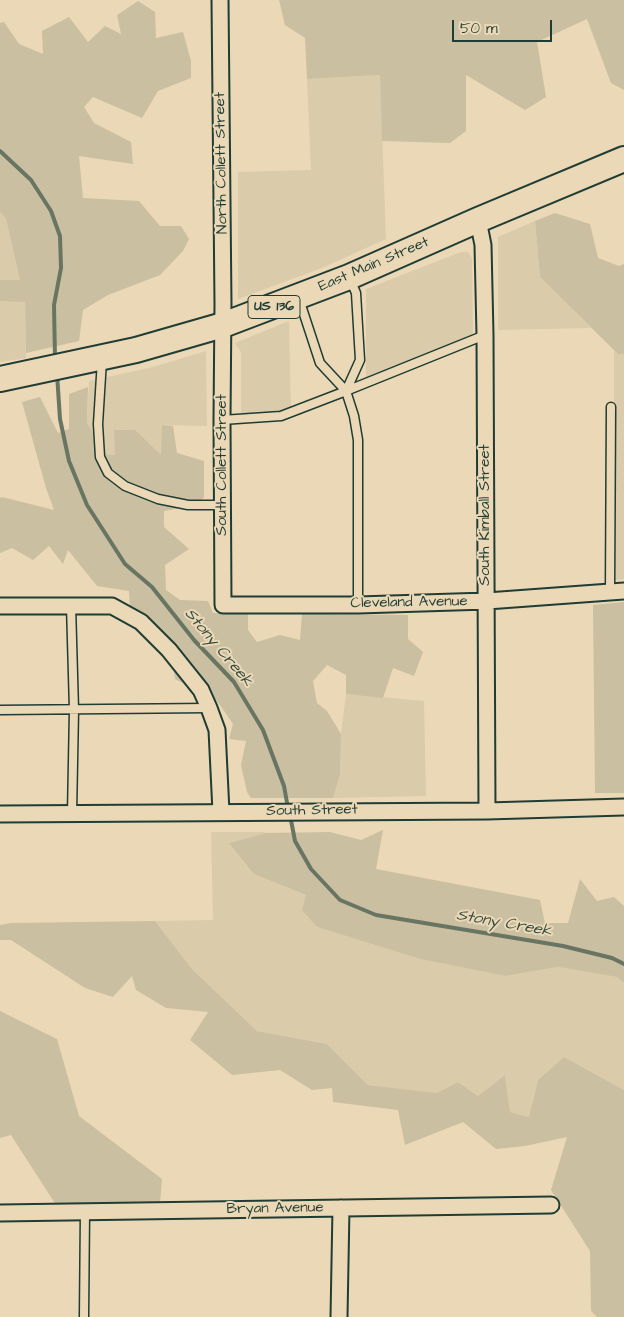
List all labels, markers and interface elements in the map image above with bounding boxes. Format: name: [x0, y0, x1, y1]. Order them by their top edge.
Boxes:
scale bar: [454, 10, 554, 42]
text: 50 m: [460, 18, 498, 39]
street label: North Collett Street: [212, 92, 232, 234]
street label: East Main Street: [316, 234, 432, 296]
road number: US 136: [248, 296, 300, 318]
street label: South Collett Street: [214, 394, 232, 536]
street label: South Kimball Street: [477, 444, 495, 586]
street label: Cleveland Avenue: [350, 593, 468, 613]
water label: Stony Creek: [180, 605, 256, 691]
street label: South Street: [266, 801, 358, 821]
water label: Stony Creek: [455, 906, 553, 942]
street label: Bryan Avenue: [226, 1199, 324, 1219]

